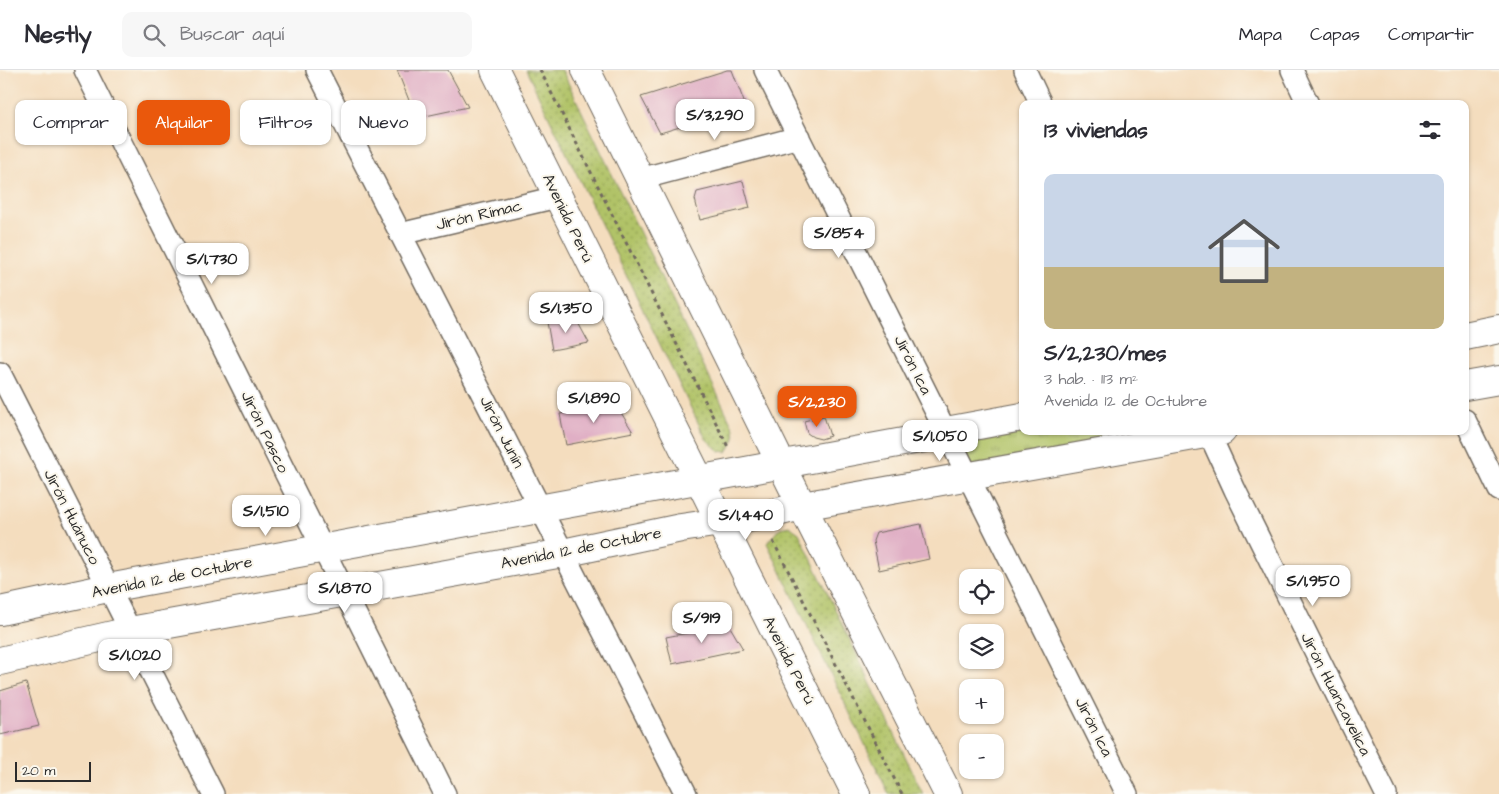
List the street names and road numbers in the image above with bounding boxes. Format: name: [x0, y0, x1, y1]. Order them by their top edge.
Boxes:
street label: Avenida Perú: [537, 170, 599, 266]
street label: Jirón Rímac: [434, 194, 524, 236]
street label: Jirón Ica: [889, 332, 937, 398]
street label: Jirón Pasco: [236, 387, 294, 477]
street label: Jirón Junín: [474, 392, 530, 472]
street label: Jirón Huánuco: [39, 466, 105, 568]
street label: Avenida 12 de Octubre: [499, 522, 664, 574]
street label: Avenida 12 de Octubre: [90, 551, 255, 603]
street label: Avenida Perú: [757, 612, 821, 708]
street label: Jirón Huancavelica: [1295, 629, 1377, 759]
street label: Jirón Ica: [1070, 694, 1118, 760]

